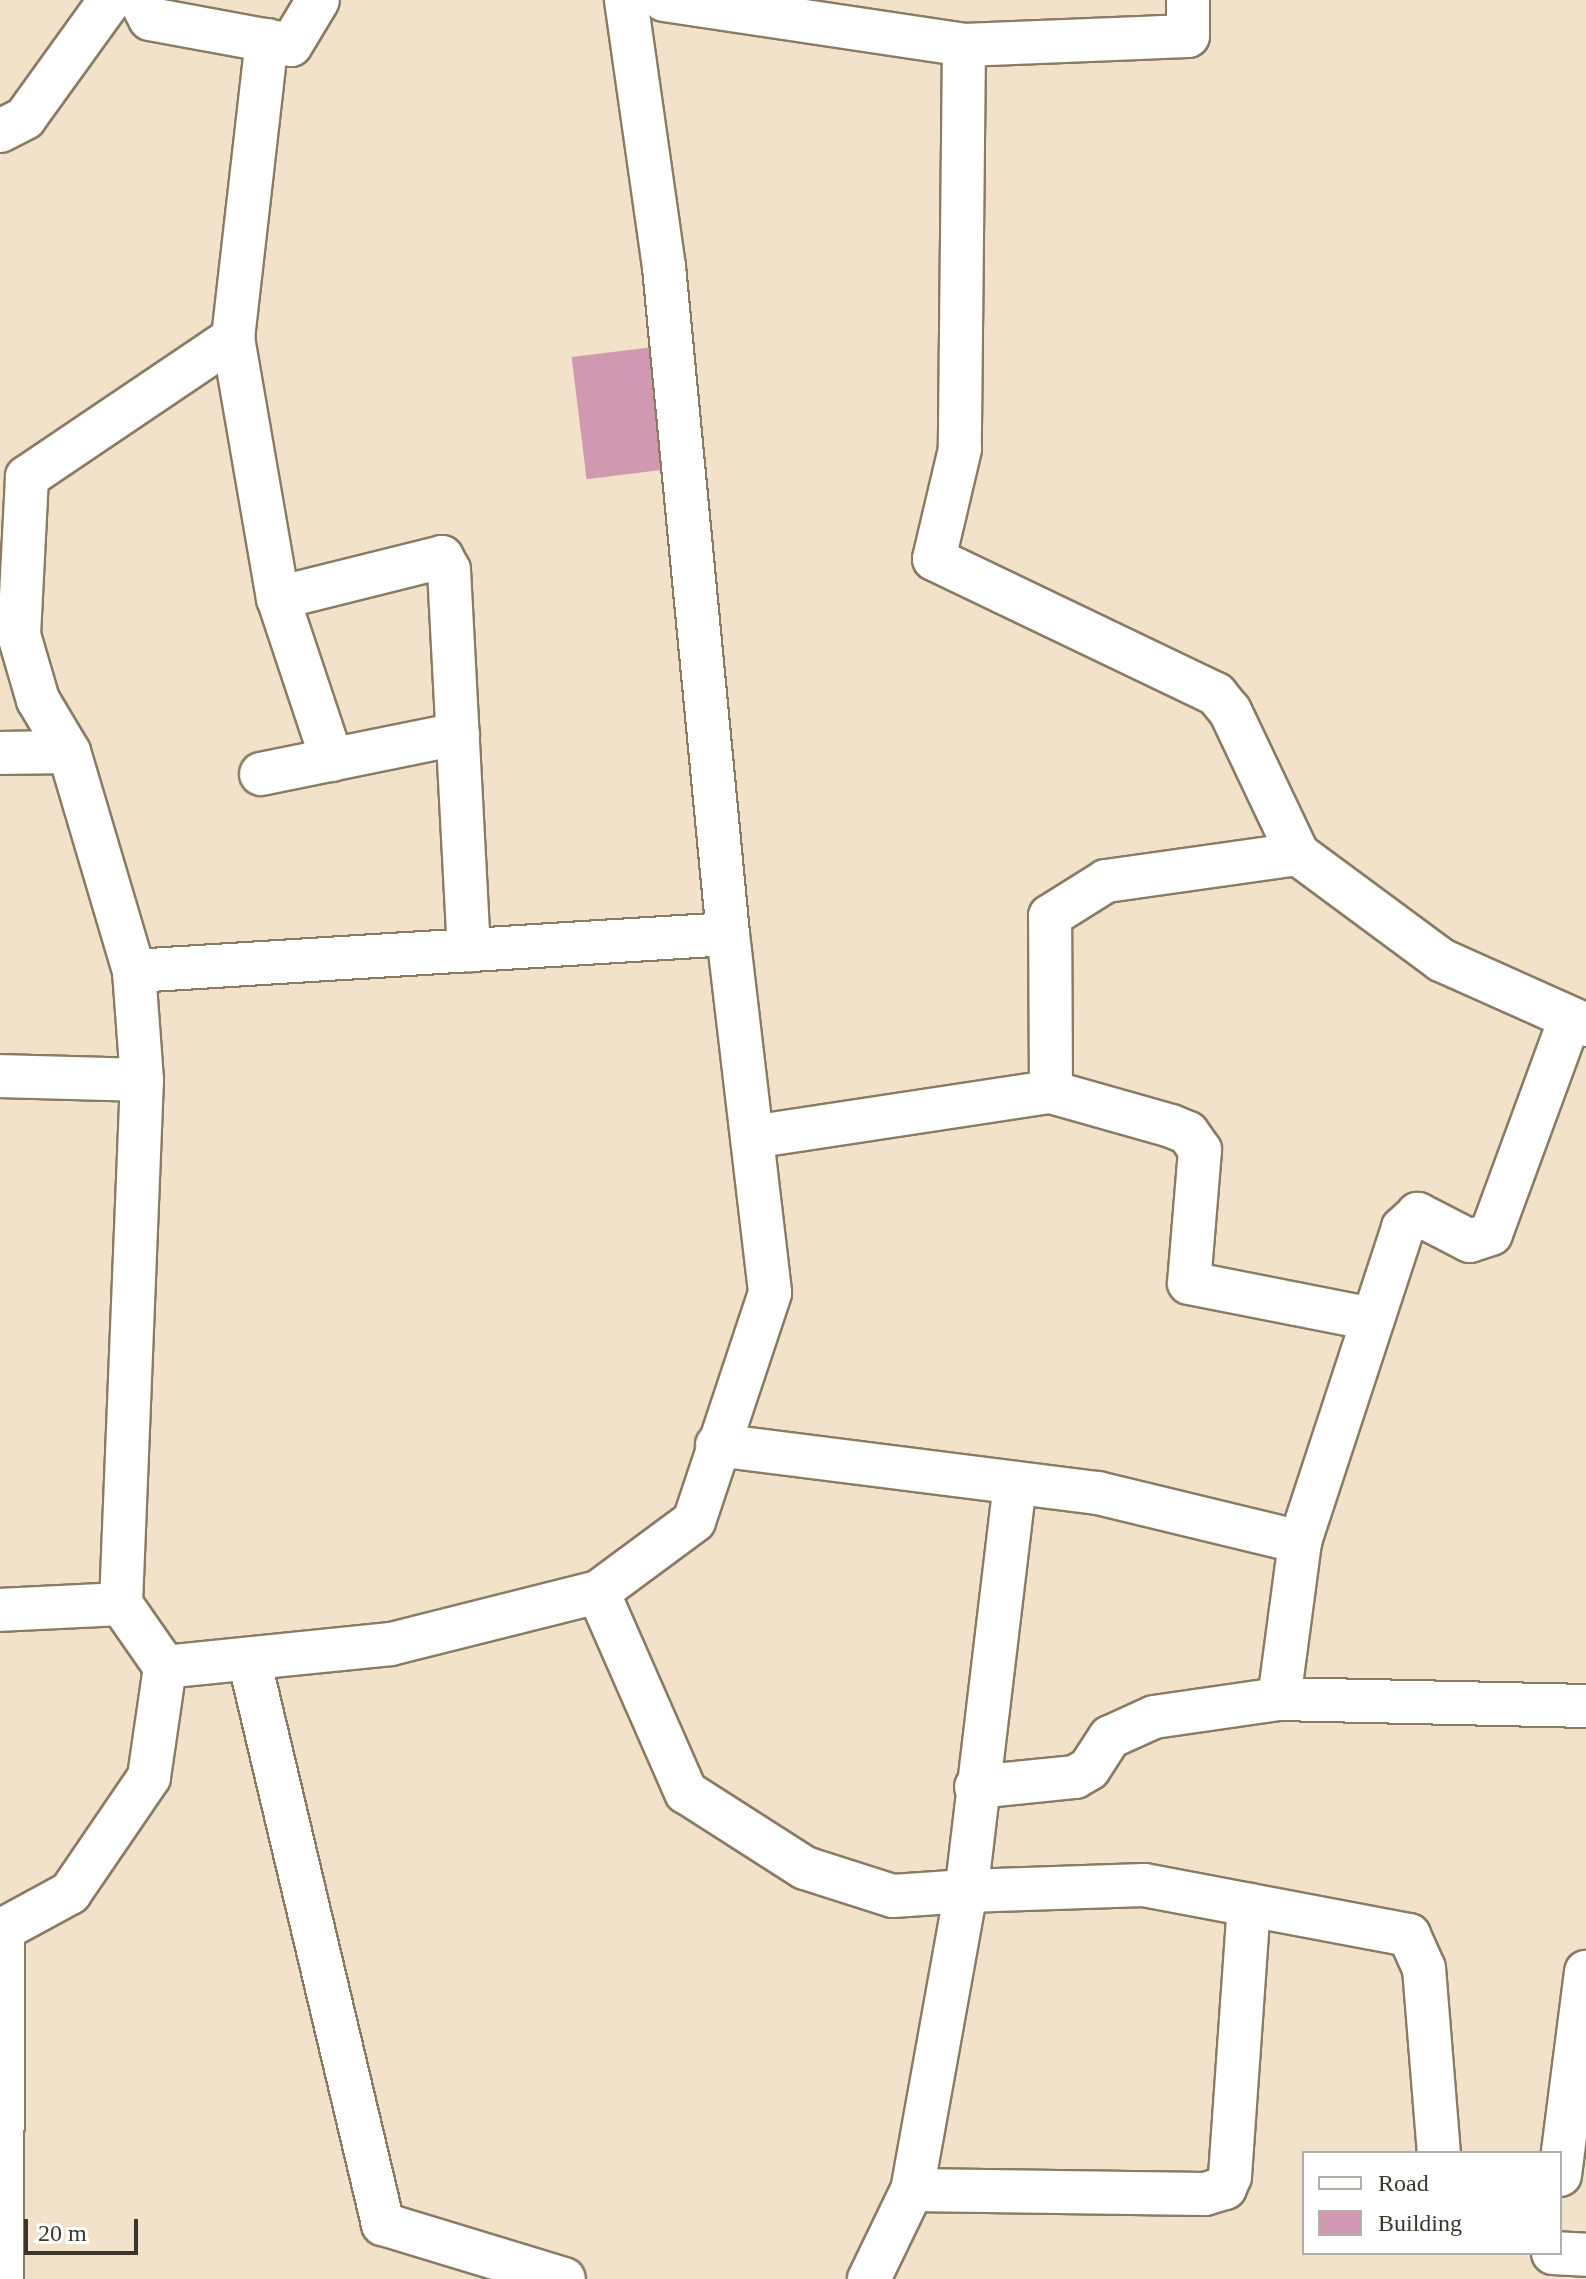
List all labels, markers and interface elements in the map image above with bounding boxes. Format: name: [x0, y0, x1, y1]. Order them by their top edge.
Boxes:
legend: [1302, 2151, 1562, 2255]
text: Road: [1378, 2170, 1429, 2196]
scale bar: [28, 2203, 142, 2253]
text: Building: [1378, 2210, 1462, 2236]
text: 20 m: [38, 2220, 87, 2246]

